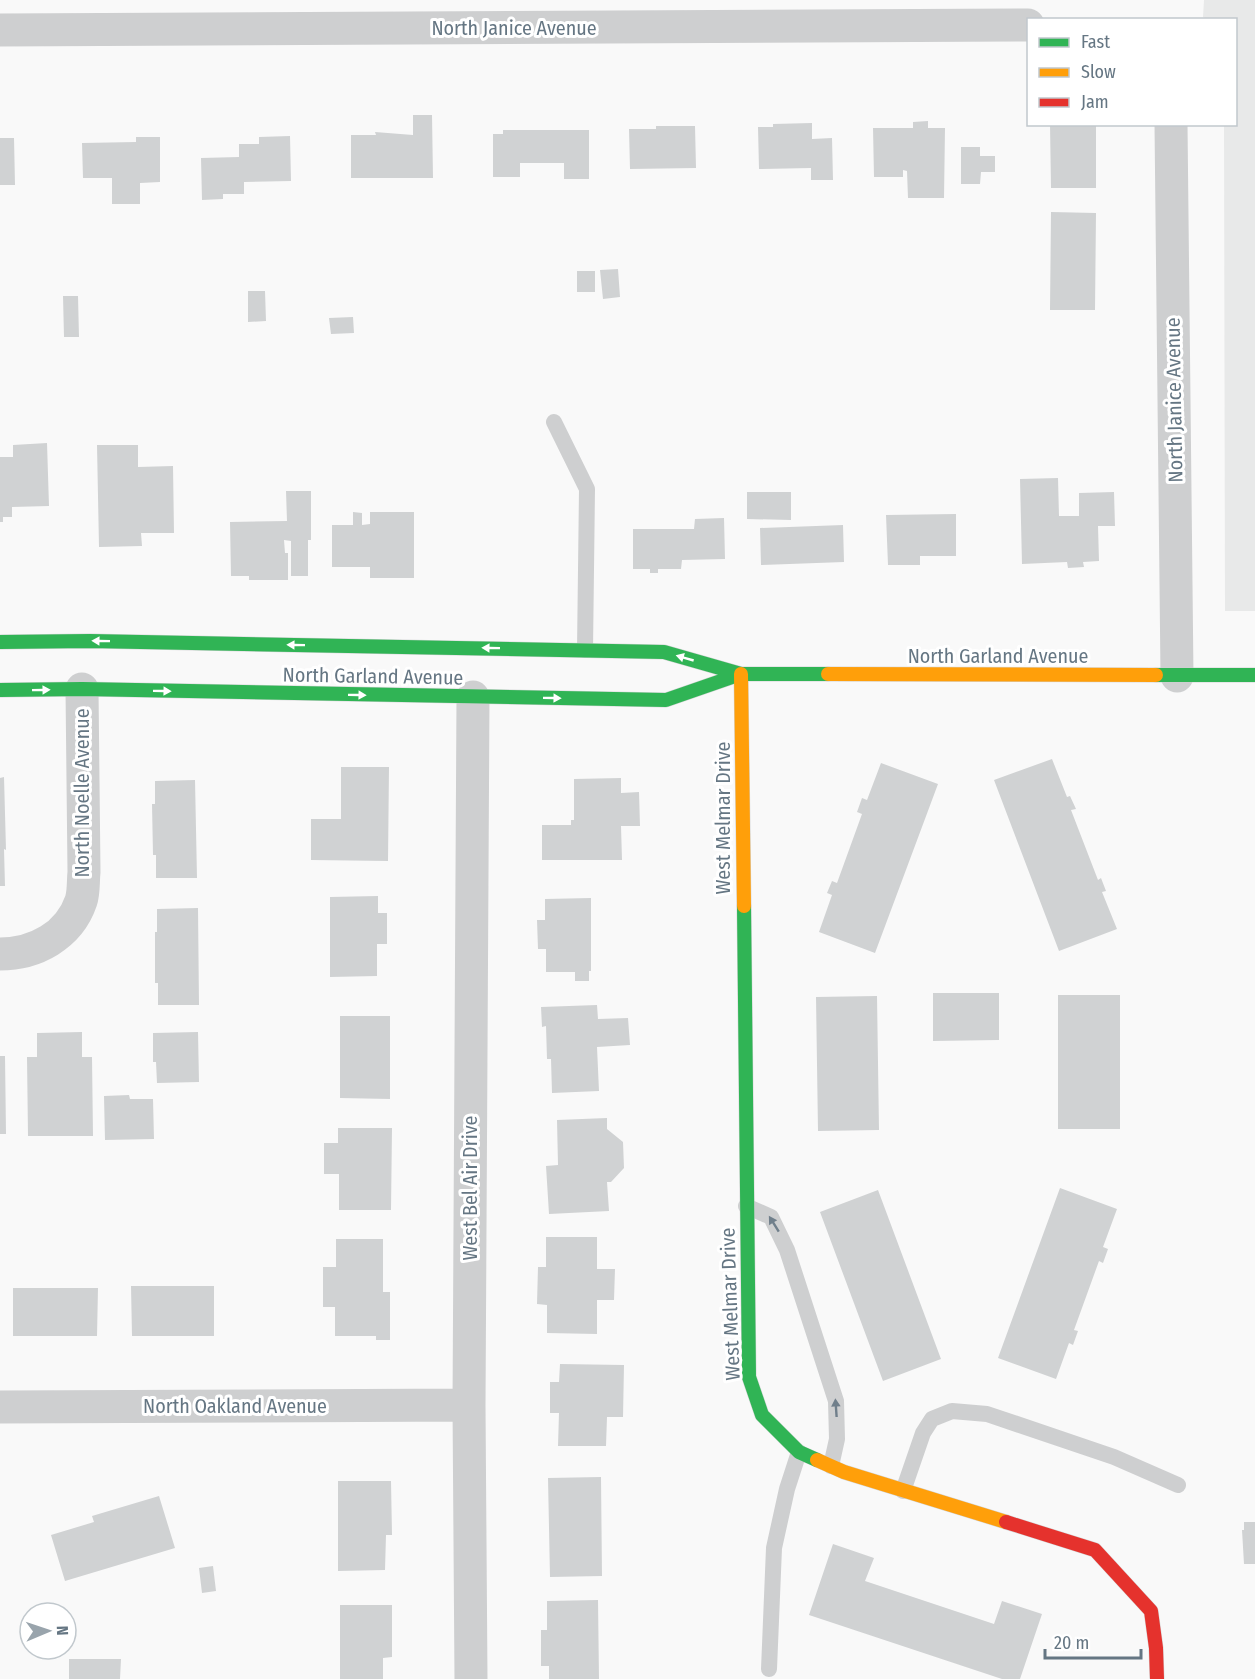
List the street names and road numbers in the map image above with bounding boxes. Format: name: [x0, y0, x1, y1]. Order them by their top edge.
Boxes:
street label: North Janice Avenue: [431, 16, 597, 40]
street label: North Janice Avenue: [1161, 317, 1187, 483]
street label: North Garland Avenue: [908, 644, 1088, 668]
street label: North Garland Avenue: [282, 662, 464, 690]
street label: North Noelle Avenue: [70, 708, 94, 878]
street label: West Melmar Drive: [711, 741, 735, 895]
street label: West Bel Air Drive: [458, 1116, 482, 1260]
street label: West Melmar Drive: [715, 1227, 745, 1381]
street label: North Oakland Avenue: [143, 1394, 327, 1418]

